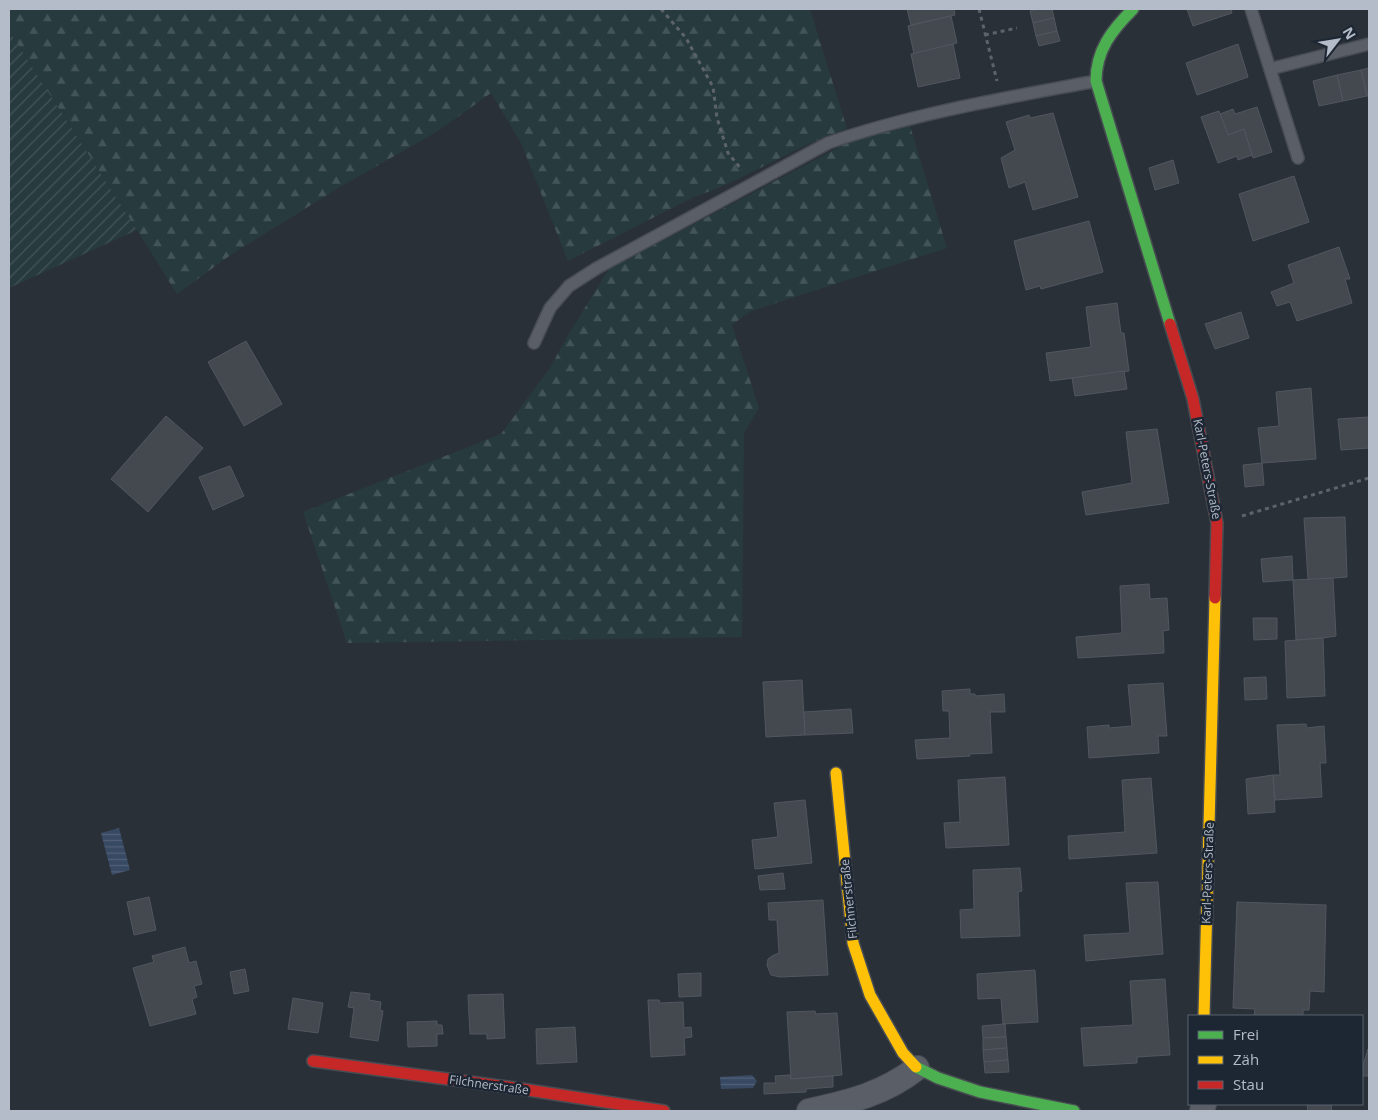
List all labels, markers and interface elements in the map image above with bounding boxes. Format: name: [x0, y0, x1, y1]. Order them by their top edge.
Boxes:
north arrow: [1313, 15, 1363, 65]
text: N: [1338, 23, 1361, 43]
street label: Karl-Peters-Straße: [1189, 417, 1226, 521]
street label: Karl-Peters-Straße: [1197, 822, 1218, 924]
street label: Filchnerstraße: [836, 858, 861, 940]
legend: [1188, 1015, 1363, 1105]
text: Frei: [1233, 1024, 1259, 1044]
text: Zäh: [1233, 1049, 1259, 1069]
street label: Filchnerstraße: [448, 1071, 530, 1099]
text: Stau: [1233, 1074, 1264, 1094]

